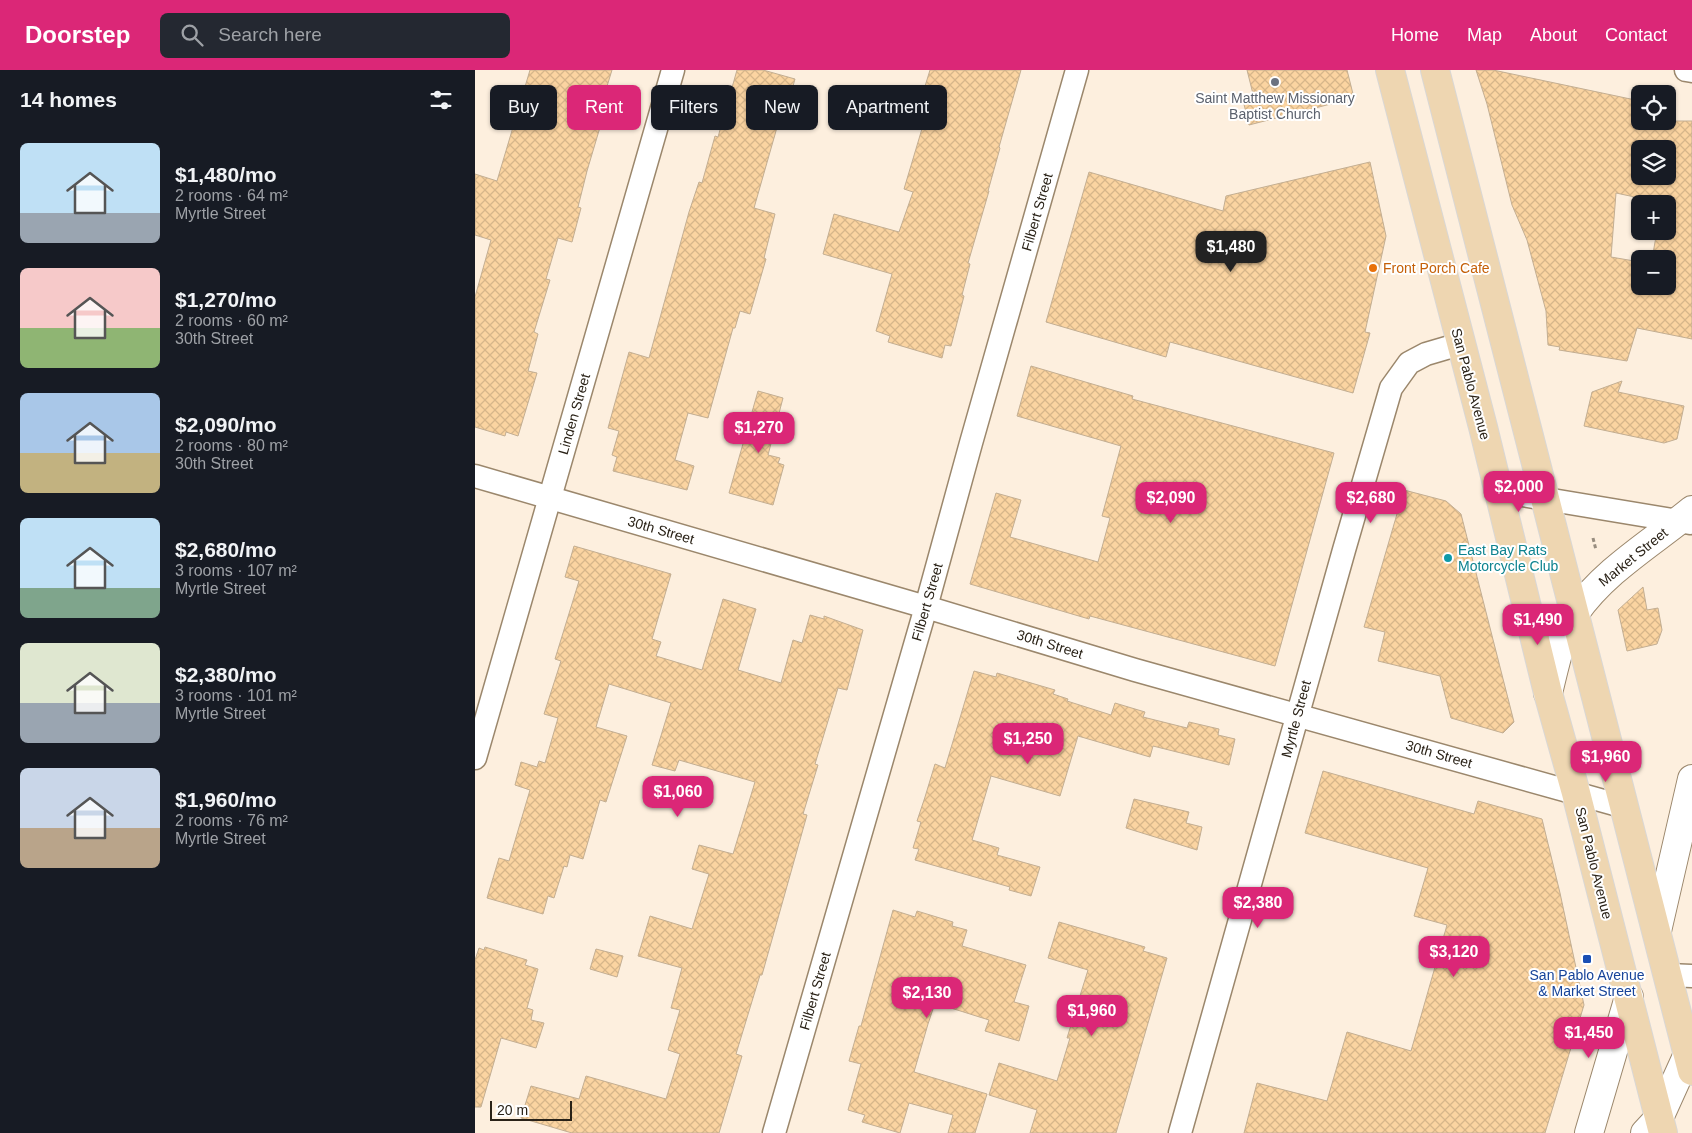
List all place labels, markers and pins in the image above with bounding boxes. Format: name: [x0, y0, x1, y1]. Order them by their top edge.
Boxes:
marker: Saint Matthew Missionary Baptist Church: [1269, 76, 1281, 88]
place label: Saint Matthew Missionary Baptist Church: [1195, 90, 1355, 122]
pin: $1,480: [1190, 230, 1272, 273]
place label: Front Porch Cafe: [1383, 260, 1490, 276]
marker: Front Porch Cafe: [1367, 262, 1379, 274]
pin: $1,270: [718, 412, 800, 454]
pin: $2,000: [1478, 470, 1560, 513]
pin: $2,090: [1130, 482, 1212, 524]
pin: $2,680: [1330, 482, 1412, 524]
place label: East Bay Rats Motorcycle Club: [1458, 542, 1559, 574]
marker: East Bay Rats Motorcycle Club: [1442, 552, 1454, 564]
pin: $1,490: [1497, 604, 1579, 646]
pin: $1,250: [987, 722, 1069, 765]
pin: $1,960: [1565, 740, 1647, 783]
pin: $1,060: [637, 776, 719, 818]
pin: $2,380: [1217, 886, 1299, 929]
pin: $3,120: [1413, 936, 1495, 978]
marker: San Pablo Avenue & Market Street: [1581, 953, 1593, 965]
place label: San Pablo Avenue & Market Street: [1530, 967, 1645, 999]
pin: $2,130: [886, 976, 968, 1019]
pin: $1,960: [1051, 994, 1133, 1037]
pin: $1,450: [1548, 1016, 1630, 1059]

